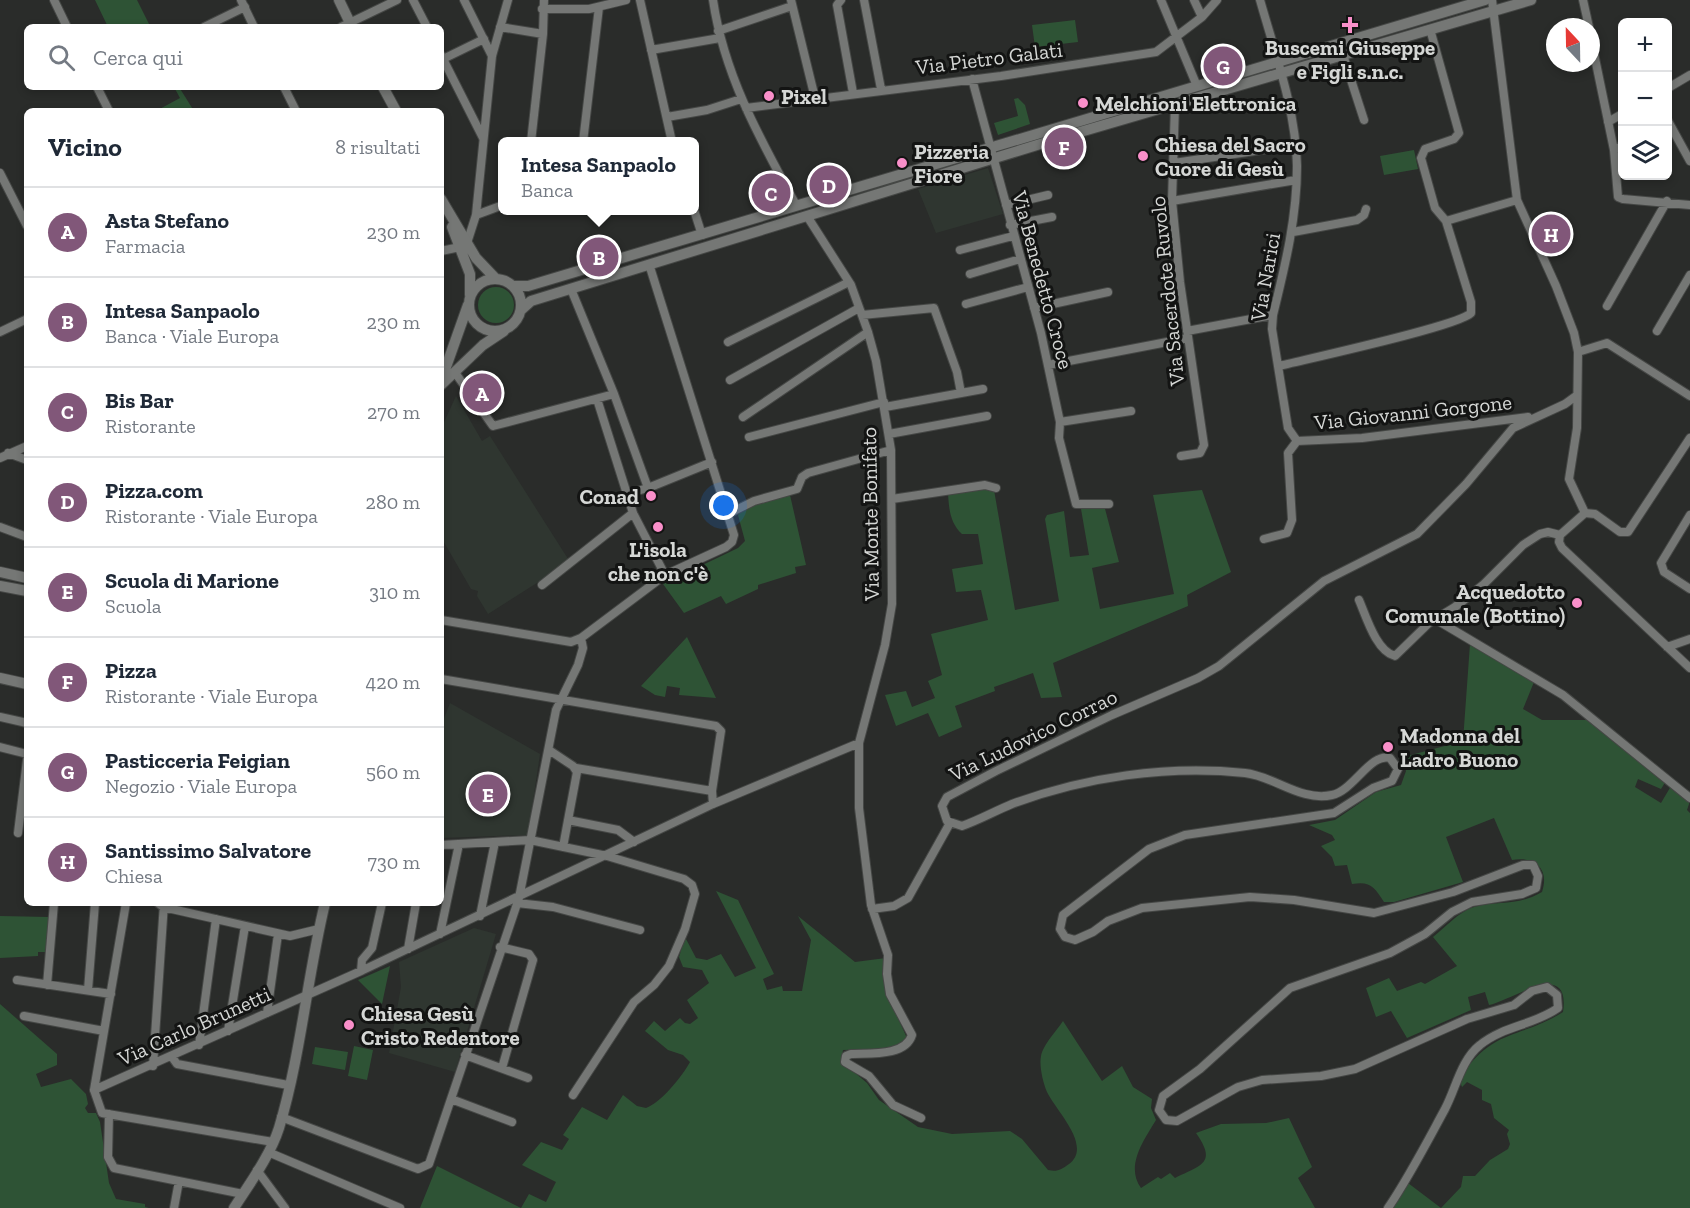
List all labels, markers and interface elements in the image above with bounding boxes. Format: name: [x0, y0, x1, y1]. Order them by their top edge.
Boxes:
marker: Buscemi Giuseppe e Figli s.n.c.: [1343, 18, 1357, 32]
north arrow: [1546, 18, 1600, 72]
map controls: [1618, 18, 1672, 180]
button: +: [1618, 18, 1672, 72]
search box: [24, 24, 444, 90]
place label: Buscemi Giuseppe e Figli s.n.c.: [1265, 35, 1435, 84]
street label: Via Pietro Galati: [913, 37, 1064, 80]
icon: search: [45, 41, 78, 74]
text: Cerca qui: [93, 44, 183, 71]
pin: G: [1204, 44, 1242, 88]
button: −: [1618, 72, 1672, 126]
place label: Pixel: [781, 84, 827, 109]
marker: Pixel: [762, 89, 776, 103]
place label: Melchioni Elettronica: [1095, 91, 1297, 116]
marker: Melchioni Elettronica: [1076, 96, 1090, 110]
pin: F: [1044, 124, 1084, 170]
button: layers: [1618, 126, 1672, 180]
text: Vicino: [48, 131, 122, 163]
place label: Chiesa del Sacro Cuore di Gesù: [1155, 132, 1306, 181]
text: 8 risultati: [335, 135, 420, 159]
popup: [498, 137, 699, 215]
place label: Pizzeria Fiore: [914, 139, 990, 188]
marker: Chiesa del Sacro Cuore di Gesù: [1136, 149, 1150, 163]
text: Intesa Sanpaolo: [521, 151, 676, 178]
marker: Pizzeria Fiore: [895, 156, 909, 170]
pin: D: [810, 162, 848, 207]
pin: C: [752, 170, 790, 216]
text: Banca: [521, 178, 573, 202]
street label: Via Benedetto Croce: [1007, 187, 1079, 372]
street label: Via Sacerdote Ruvolo: [1145, 195, 1189, 388]
text: Asta Stefano: [105, 207, 229, 234]
pin: H: [1532, 212, 1570, 256]
text: A: [61, 220, 74, 244]
text: 230 m: [367, 220, 420, 244]
street label: Via Narici: [1245, 231, 1285, 324]
text: Farmacia: [105, 234, 185, 258]
pin: B: [580, 234, 618, 280]
text: Intesa Sanpaolo: [105, 297, 260, 324]
text: B: [61, 310, 74, 334]
text: 230 m: [367, 310, 420, 334]
text: Banca · Viale Europa: [105, 324, 279, 348]
pin: A: [462, 370, 502, 416]
text: Bis Bar: [105, 387, 174, 414]
street label: Via Giovanni Gorgone: [1312, 389, 1513, 435]
text: C: [61, 400, 74, 424]
text: 270 m: [367, 400, 420, 424]
text: Ristorante: [105, 414, 196, 438]
street label: Via Monte Bonifato: [856, 427, 884, 602]
text: Pizza.com: [105, 477, 203, 504]
place label: Conad: [579, 484, 639, 509]
marker: Conad: [644, 489, 658, 503]
text: D: [61, 490, 74, 514]
text: 280 m: [366, 490, 420, 514]
your location: [709, 491, 738, 520]
text: Ristorante · Viale Europa: [105, 504, 318, 528]
marker: L'isola che non c'è: [651, 520, 665, 534]
place label: L'isola che non c'è: [608, 537, 708, 586]
text: Scuola di Marione: [105, 567, 279, 594]
place label: Acquedotto Comunale (Bottino): [1385, 579, 1565, 628]
text: E: [62, 580, 73, 604]
text: 310 m: [369, 580, 420, 604]
text: Scuola: [105, 594, 161, 618]
marker: Acquedotto Comunale (Bottino): [1570, 596, 1584, 610]
text: Pizza: [105, 657, 157, 684]
text: F: [62, 670, 73, 694]
text: 420 m: [366, 670, 420, 694]
street label: Via Ludovico Corrao: [944, 683, 1121, 787]
text: Ristorante · Viale Europa: [105, 684, 318, 708]
place label: Madonna del Ladro Buono: [1400, 723, 1520, 772]
marker: Madonna del Ladro Buono: [1381, 740, 1395, 754]
text: Pasticceria Feigian: [105, 747, 290, 774]
text: G: [61, 760, 74, 784]
text: 560 m: [366, 760, 420, 784]
pin: E: [468, 772, 508, 816]
text: Negozio · Viale Europa: [105, 774, 297, 798]
text: Santissimo Salvatore: [105, 837, 311, 864]
text: H: [60, 850, 75, 874]
text: 730 m: [367, 850, 420, 874]
text: Chiesa: [105, 864, 163, 888]
street label: Via Carlo Brunetti: [113, 981, 274, 1071]
place label: Chiesa Gesù Cristo Redentore: [361, 1001, 520, 1050]
marker: Chiesa Gesù Cristo Redentore: [342, 1018, 356, 1032]

